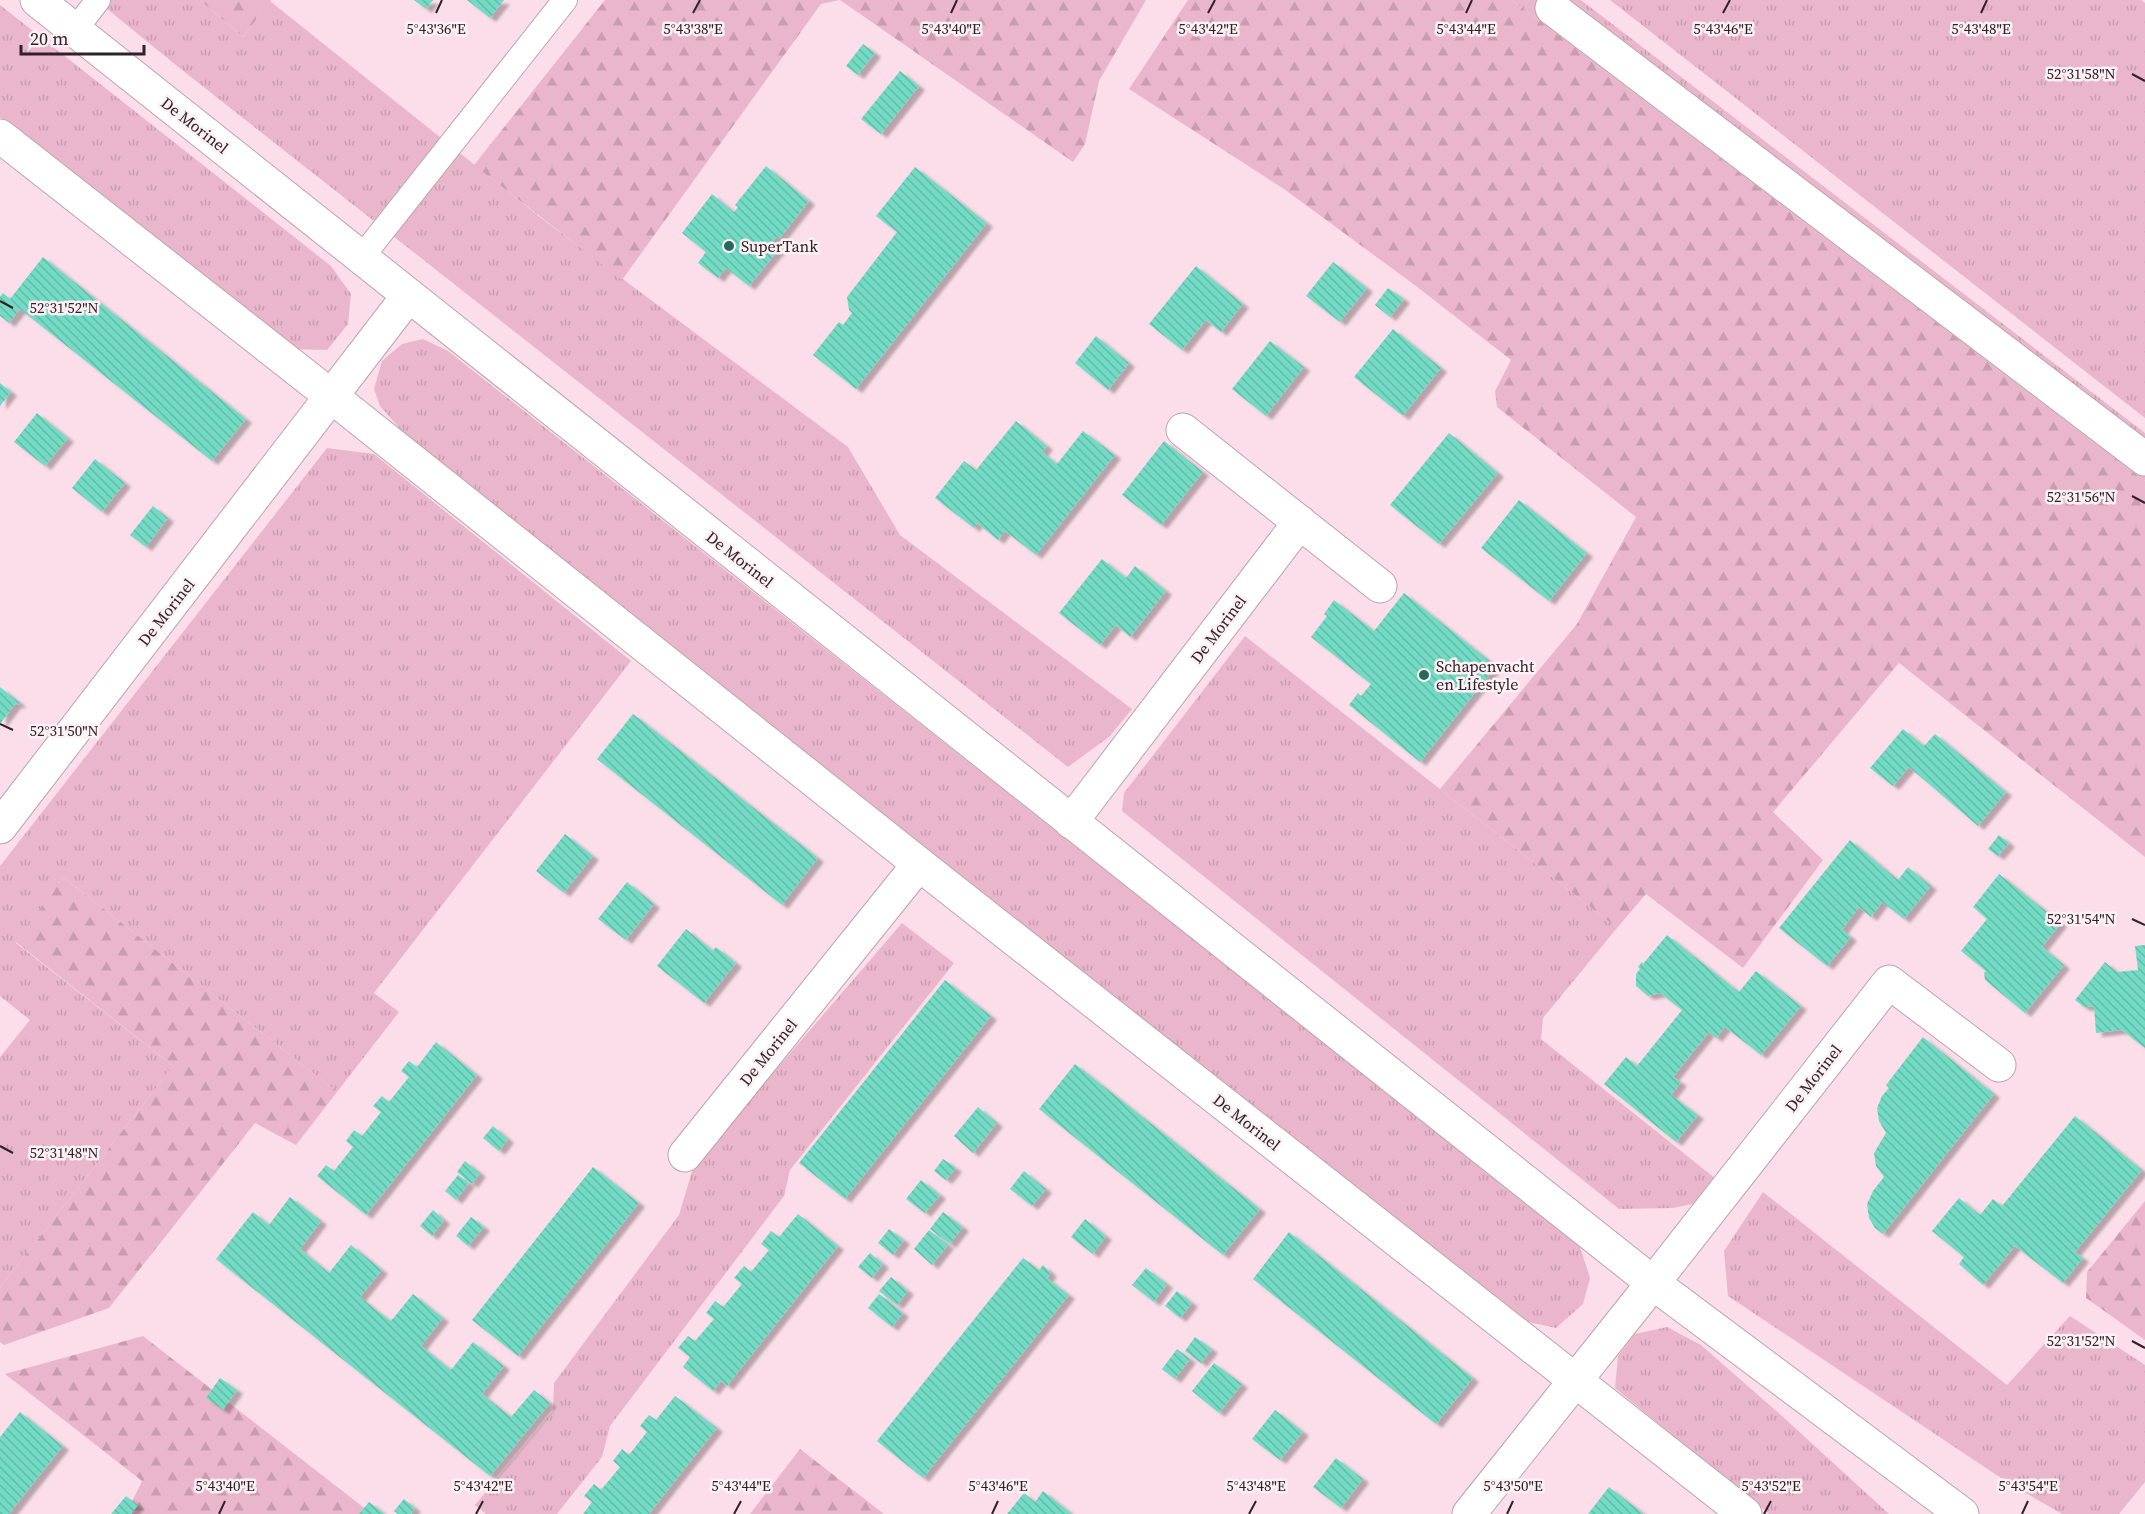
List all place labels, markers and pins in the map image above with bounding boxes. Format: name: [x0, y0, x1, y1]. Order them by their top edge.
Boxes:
place label: SuperTank: [741, 235, 818, 257]
marker: SuperTank: [722, 239, 736, 253]
place label: Schapenvacht en Lifestyle: [1436, 655, 1535, 695]
marker: Schapenvacht en Lifestyle: [1417, 668, 1431, 682]

